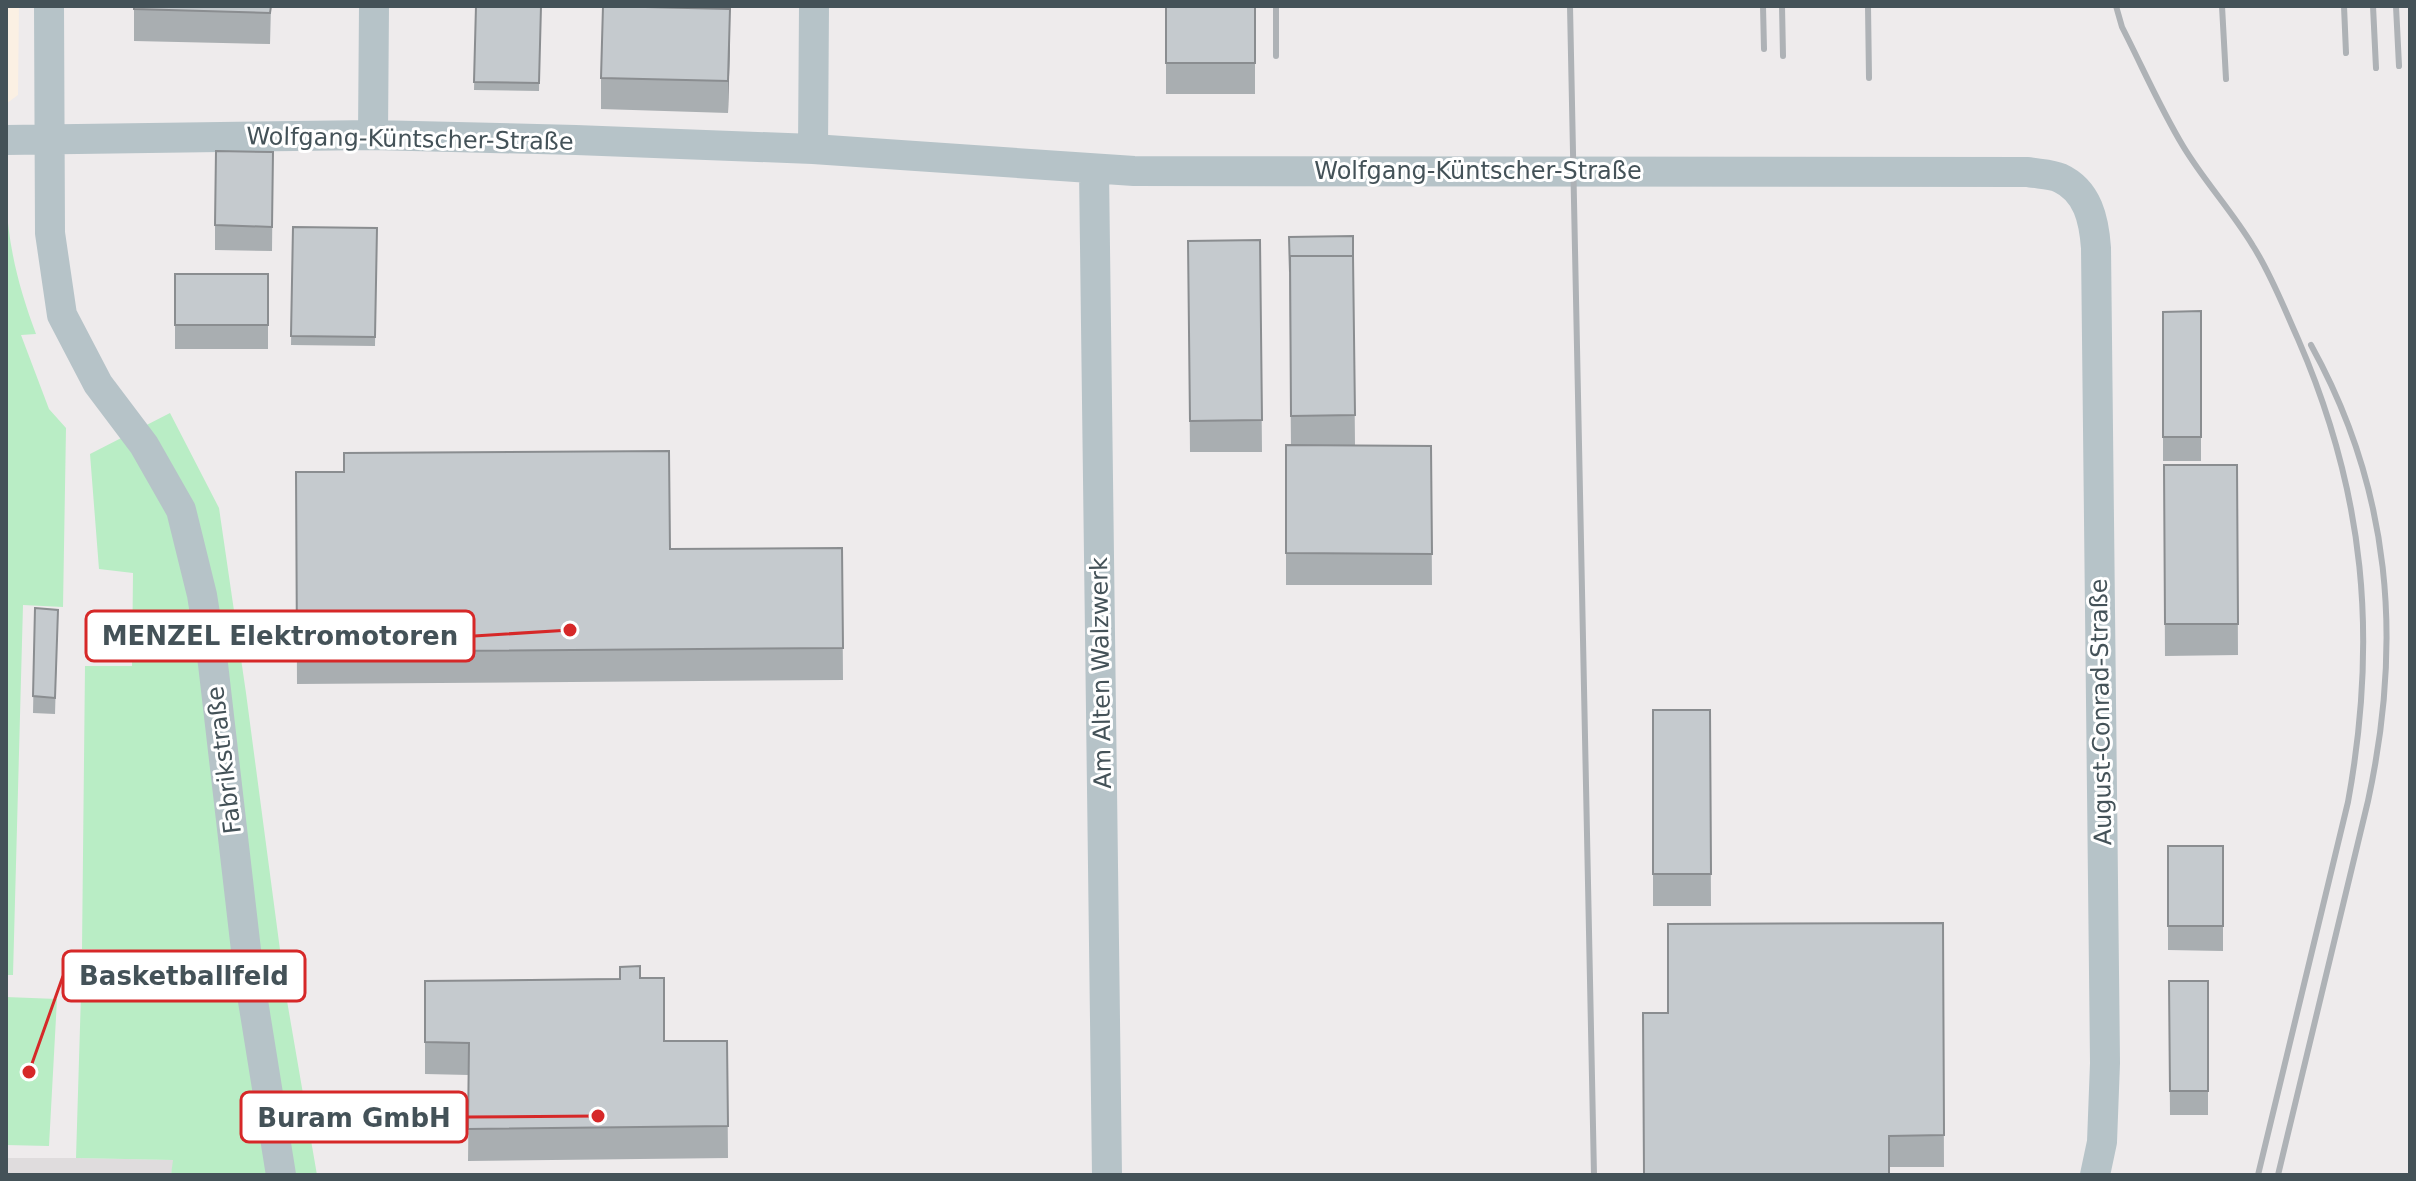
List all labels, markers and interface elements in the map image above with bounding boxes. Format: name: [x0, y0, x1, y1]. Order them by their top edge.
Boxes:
street label: Wolfgang-Küntscher-Straße: [246, 122, 574, 156]
street label: Wolfgang-Küntscher-Straße: [1314, 157, 1642, 185]
street label: Am Alten Walzwerk: [1085, 557, 1117, 789]
street label: August-Conrad-Straße: [2085, 578, 2117, 846]
callout: MENZEL Elektromotoren: [86, 611, 474, 661]
text: MENZEL Elektromotoren: [102, 621, 458, 651]
street label: Fabrikstraße: [201, 685, 247, 835]
callout: Basketballfeld: [63, 951, 305, 1001]
text: Basketballfeld: [79, 961, 289, 991]
callout: Buram GmbH: [241, 1092, 467, 1142]
text: Buram GmbH: [257, 1103, 451, 1133]

